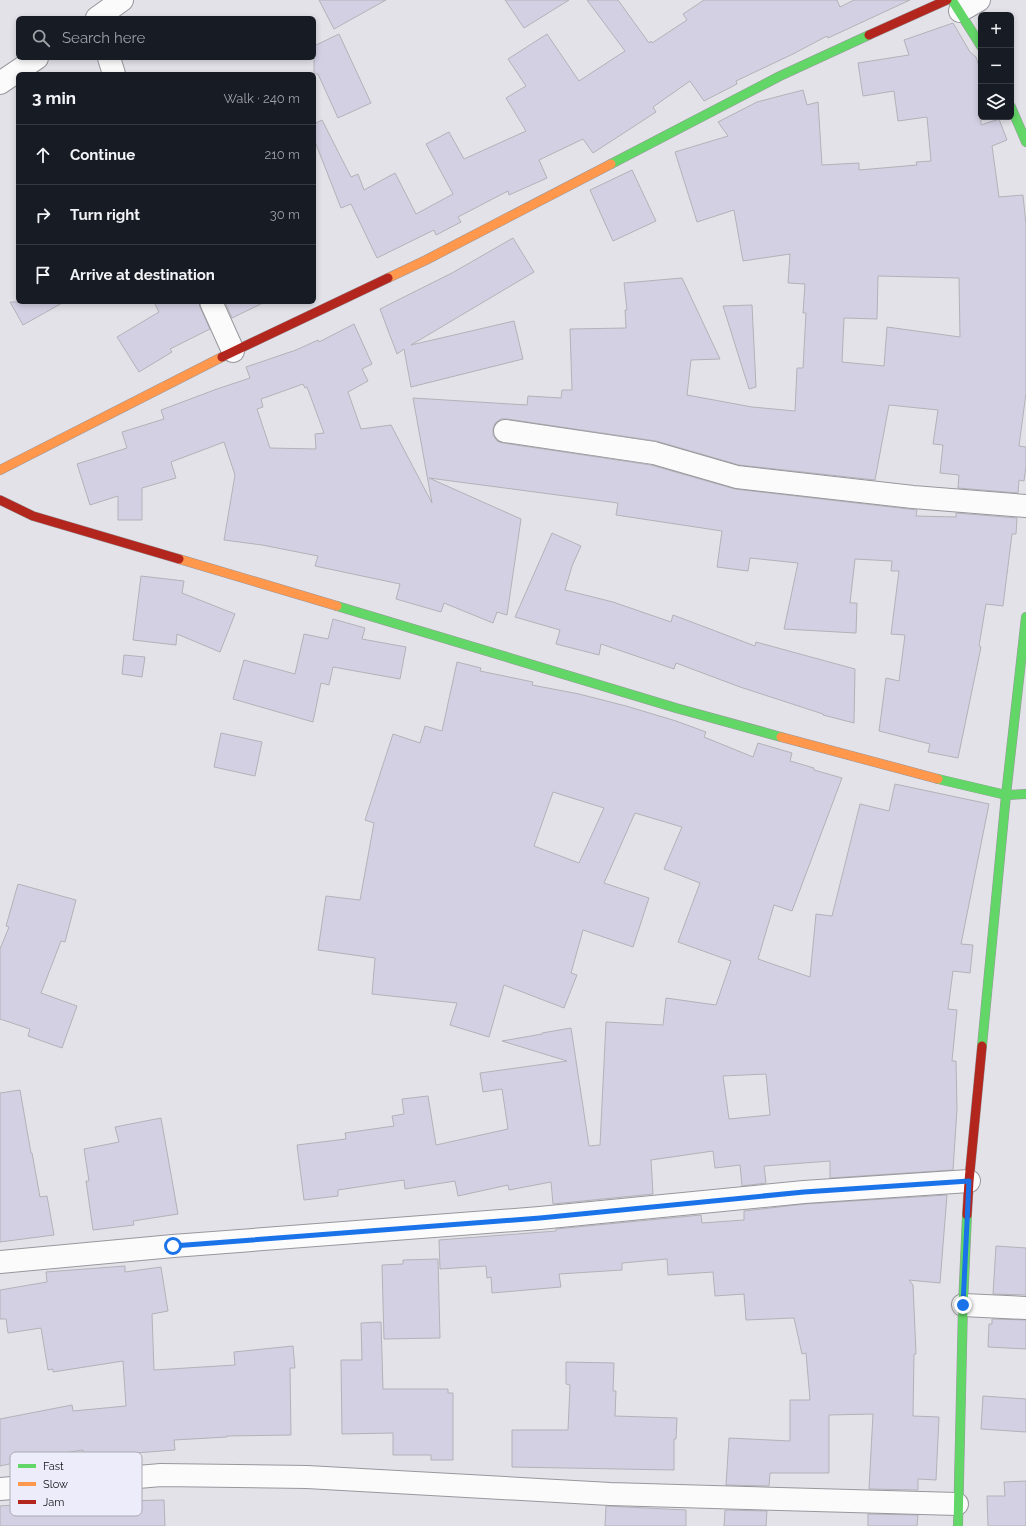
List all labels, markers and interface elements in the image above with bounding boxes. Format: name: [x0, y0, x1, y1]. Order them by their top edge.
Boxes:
map controls: [978, 12, 1014, 120]
button: +: [978, 12, 1014, 48]
search box: [16, 16, 316, 60]
icon: search: [30, 27, 52, 49]
text: Search here: [62, 29, 145, 47]
button: −: [978, 48, 1014, 84]
button: layers: [978, 84, 1014, 120]
text: 3 min: [32, 88, 76, 108]
text: Walk · 240 m: [223, 91, 300, 106]
icon: ahead: [32, 144, 54, 166]
text: Continue: [70, 146, 135, 164]
text: 210 m: [264, 147, 300, 162]
icon: right: [32, 204, 54, 226]
text: Turn right: [70, 206, 140, 224]
text: 30 m: [270, 207, 300, 222]
icon: arrive: [32, 264, 54, 286]
text: Arrive at destination: [70, 266, 215, 284]
route start: [164, 1237, 182, 1255]
route end: [954, 1296, 972, 1314]
legend: [10, 1452, 142, 1516]
text: Fast: [43, 1460, 64, 1473]
text: Slow: [43, 1478, 68, 1491]
text: Jam: [43, 1496, 64, 1509]

